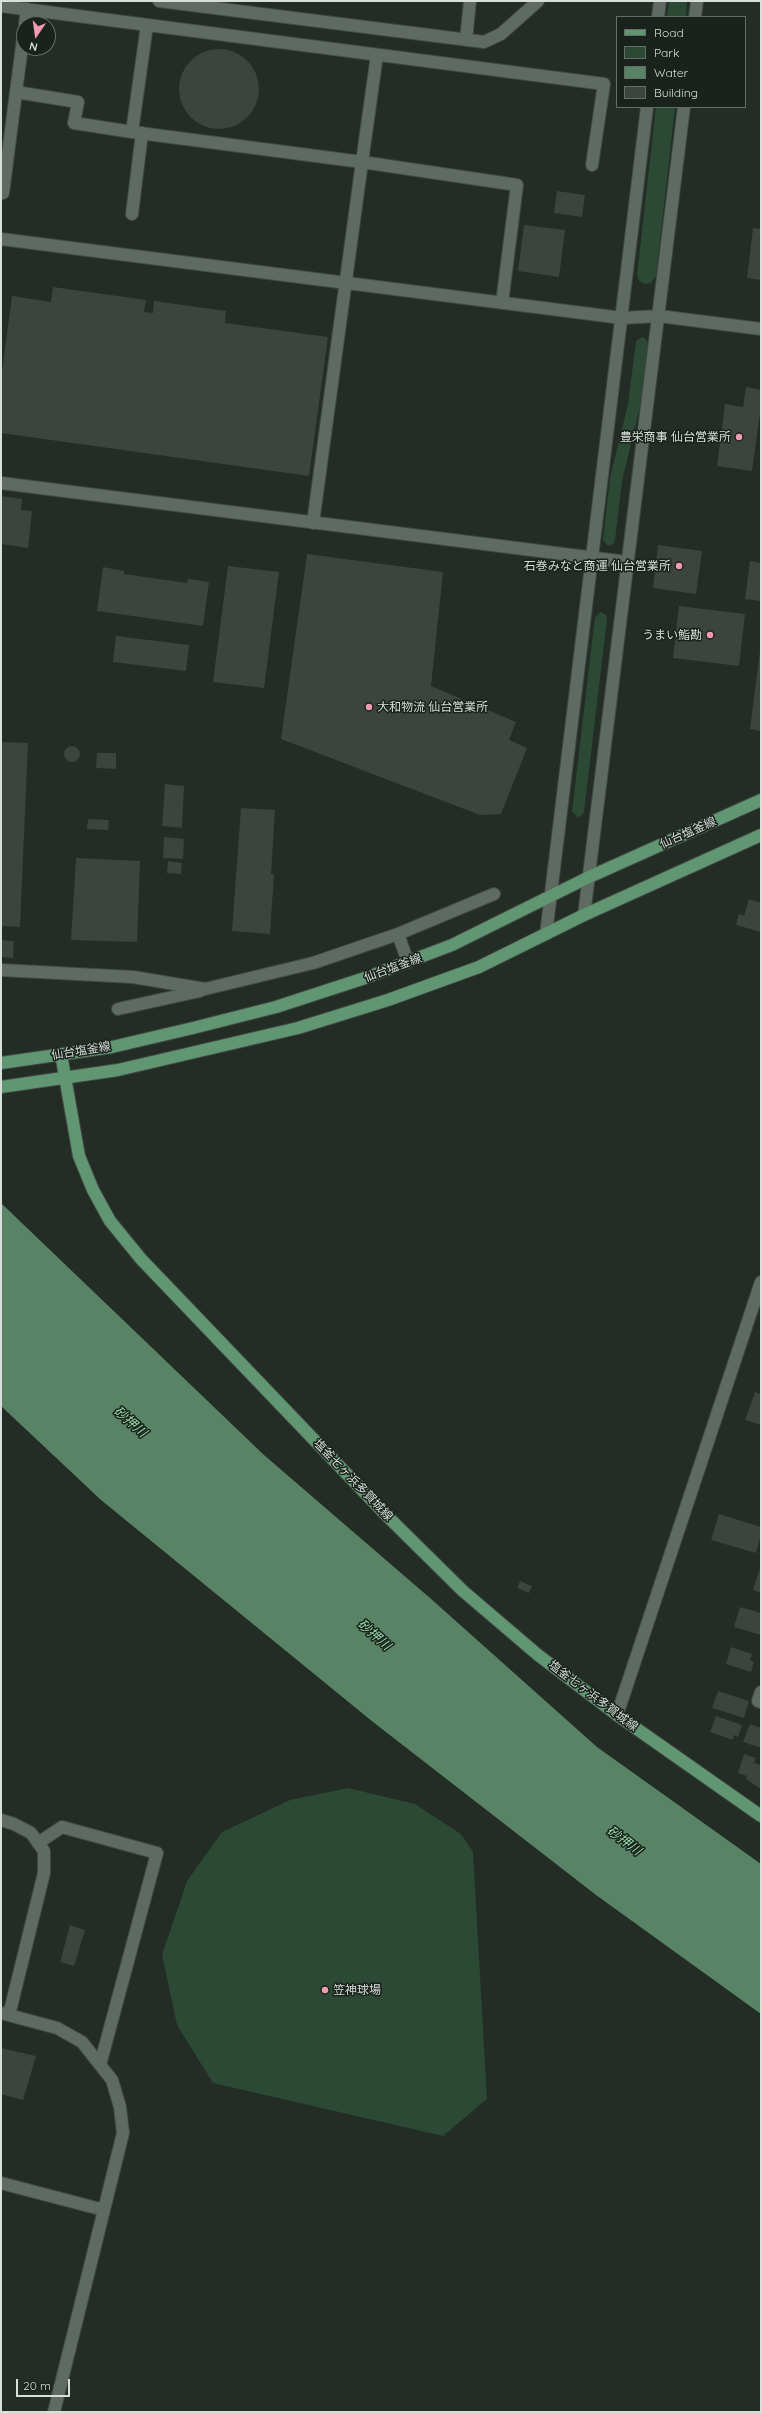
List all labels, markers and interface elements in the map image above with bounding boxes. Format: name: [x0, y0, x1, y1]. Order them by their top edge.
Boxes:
north arrow: [16, 16, 56, 56]
legend: [616, 16, 746, 108]
text: Road: [654, 25, 684, 40]
text: N: [28, 39, 39, 54]
text: Park: [654, 45, 679, 60]
text: Water: [654, 65, 688, 80]
text: Building: [654, 85, 698, 100]
place label: 豊栄商事 仙台営業所: [620, 430, 731, 444]
marker: 豊栄商事 仙台営業所: [734, 432, 744, 442]
place label: 石巻みなと商運 仙台営業所: [524, 559, 671, 573]
marker: 石巻みなと商運 仙台営業所: [674, 561, 684, 571]
place label: うまい鮨勘: [642, 628, 702, 642]
marker: うまい鮨勘: [705, 630, 715, 640]
place label: 大和物流 仙台営業所: [377, 700, 488, 714]
marker: 大和物流 仙台営業所: [364, 702, 374, 712]
street label: 仙台塩釜線: [658, 814, 718, 852]
street label: 仙台塩釜線: [362, 951, 424, 985]
street label: 仙台塩釜線: [50, 1039, 112, 1063]
water label: 砂押川: [110, 1403, 150, 1441]
street label: 塩釜七ヶ浜多賀城線: [310, 1436, 396, 1524]
water label: 砂押川: [354, 1616, 394, 1654]
street label: 塩釜七ヶ浜多賀城線: [546, 1658, 640, 1734]
water label: 砂押川: [604, 1823, 644, 1859]
place label: 笠神球場: [333, 1983, 381, 1997]
marker: 笠神球場: [320, 1985, 330, 1995]
scale bar: [18, 2371, 72, 2397]
text: 20 m: [23, 2378, 51, 2393]

